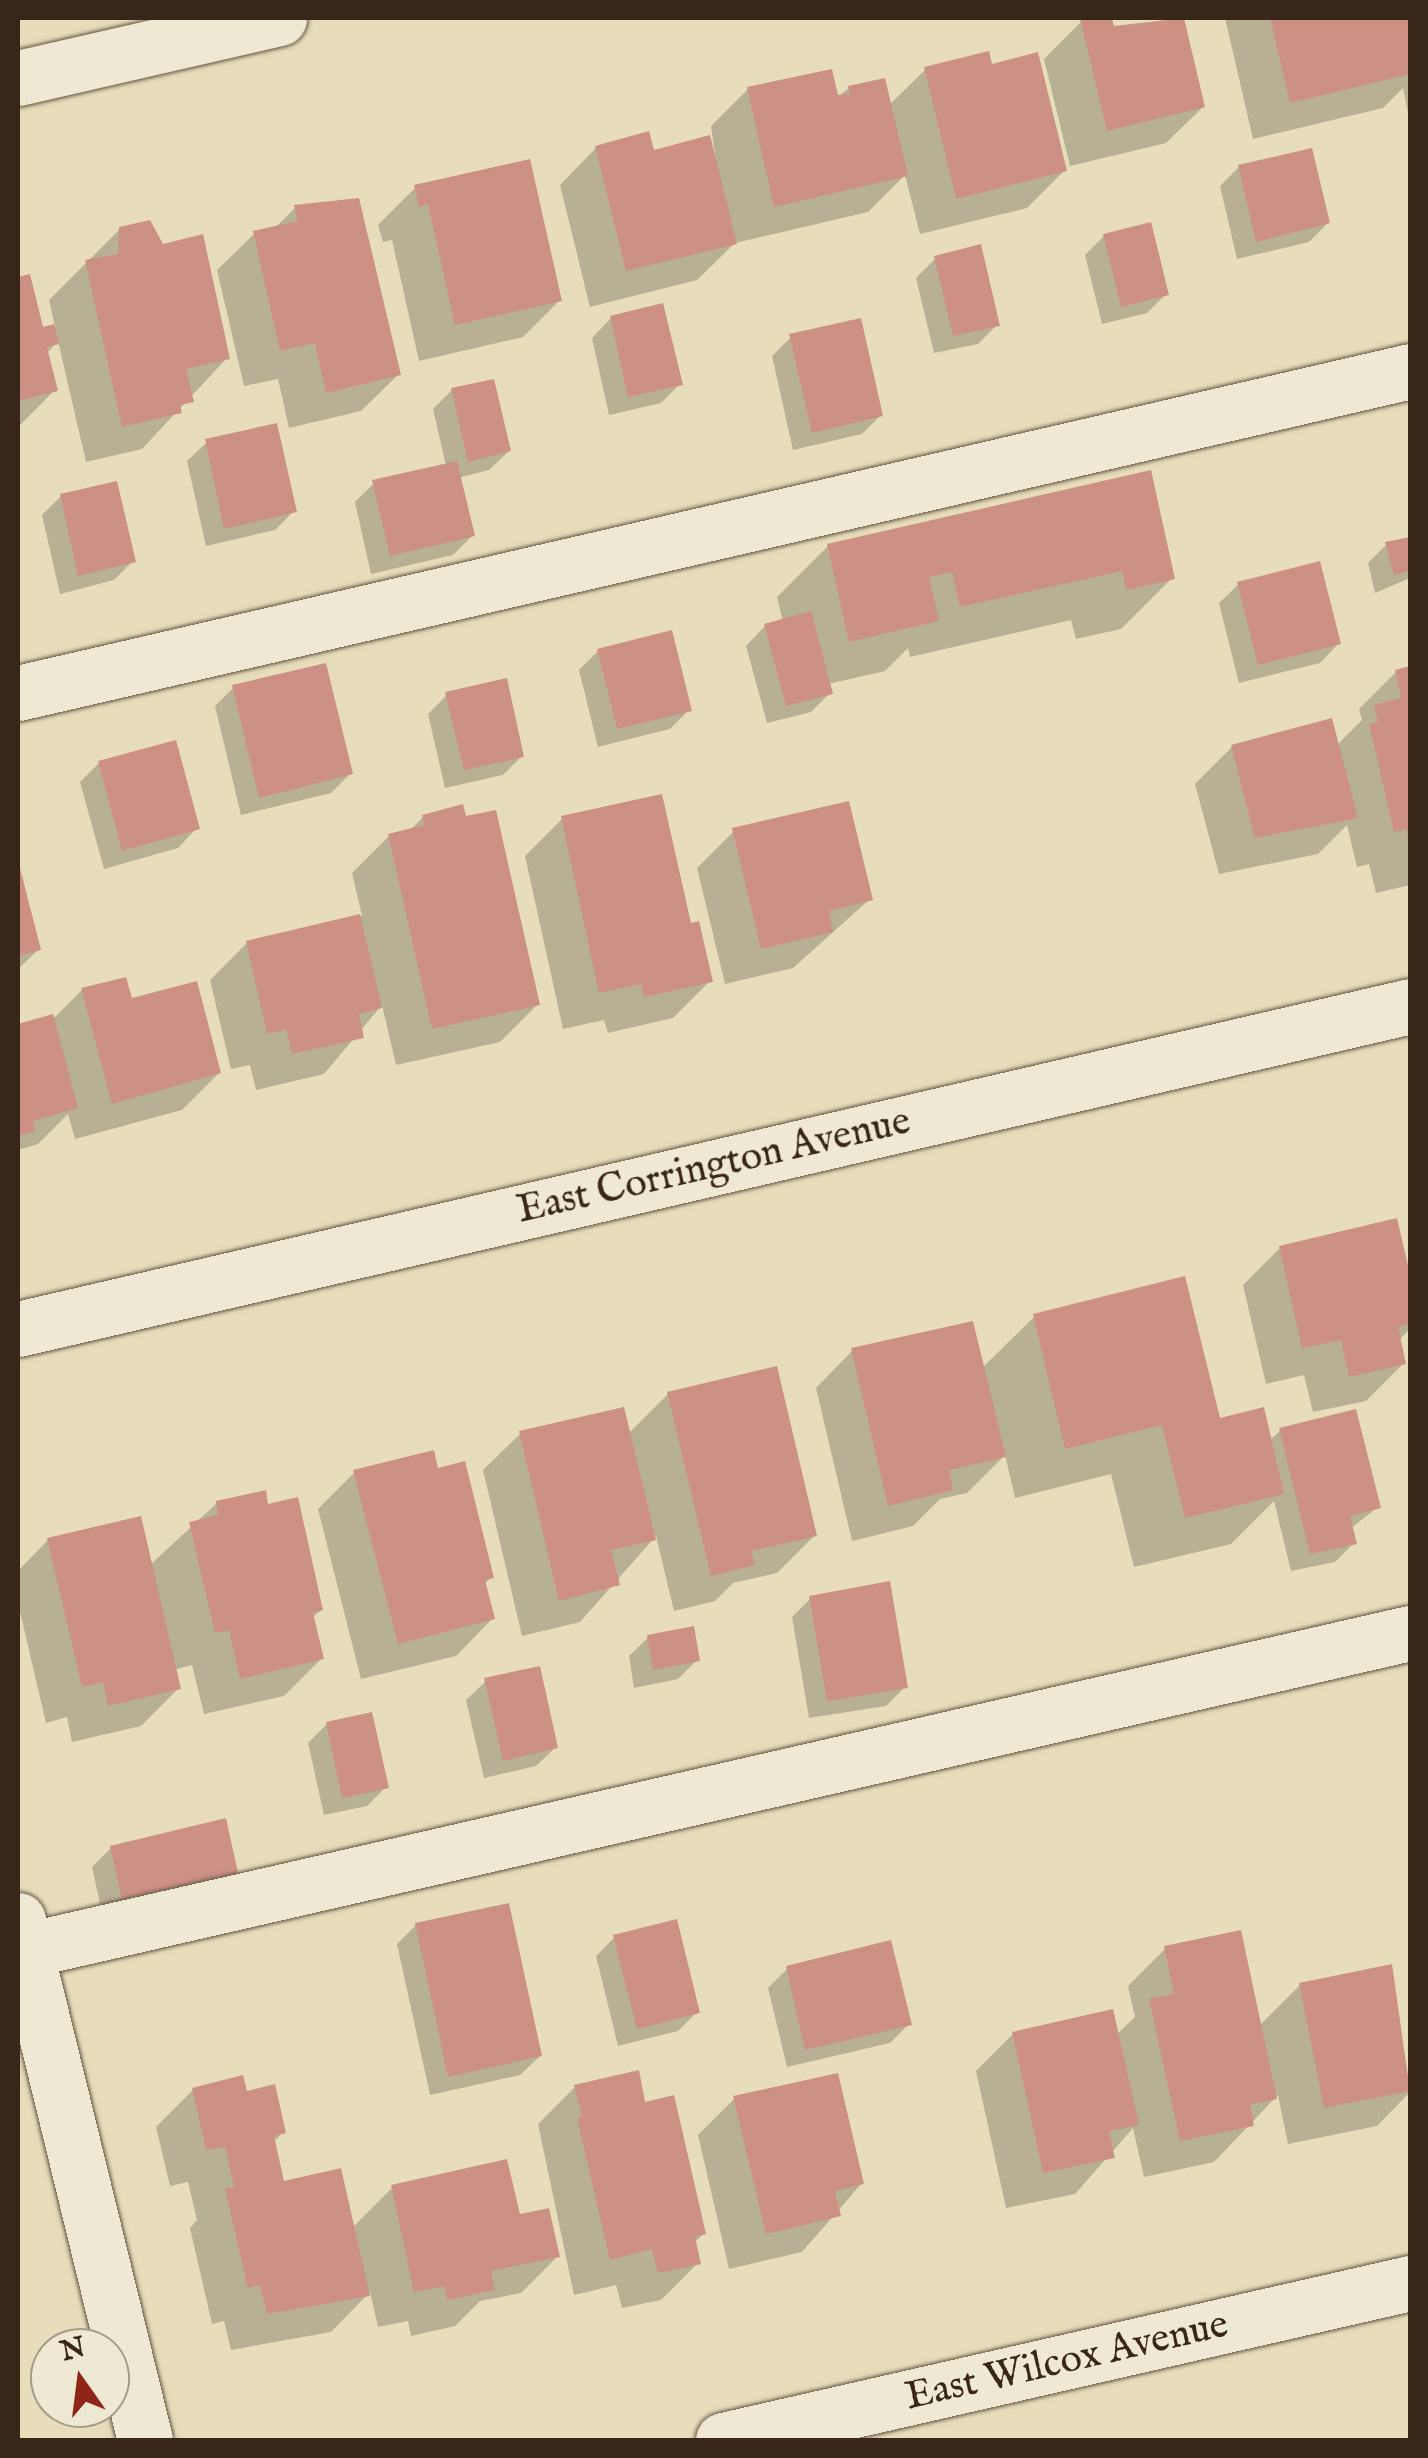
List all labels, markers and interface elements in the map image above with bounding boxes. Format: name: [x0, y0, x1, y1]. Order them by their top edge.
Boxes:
street label: East Corrington Avenue: [513, 1098, 915, 1236]
street label: East Wilcox Avenue: [901, 2302, 1233, 2422]
north arrow: [30, 2328, 130, 2428]
text: N: [57, 2330, 89, 2370]

